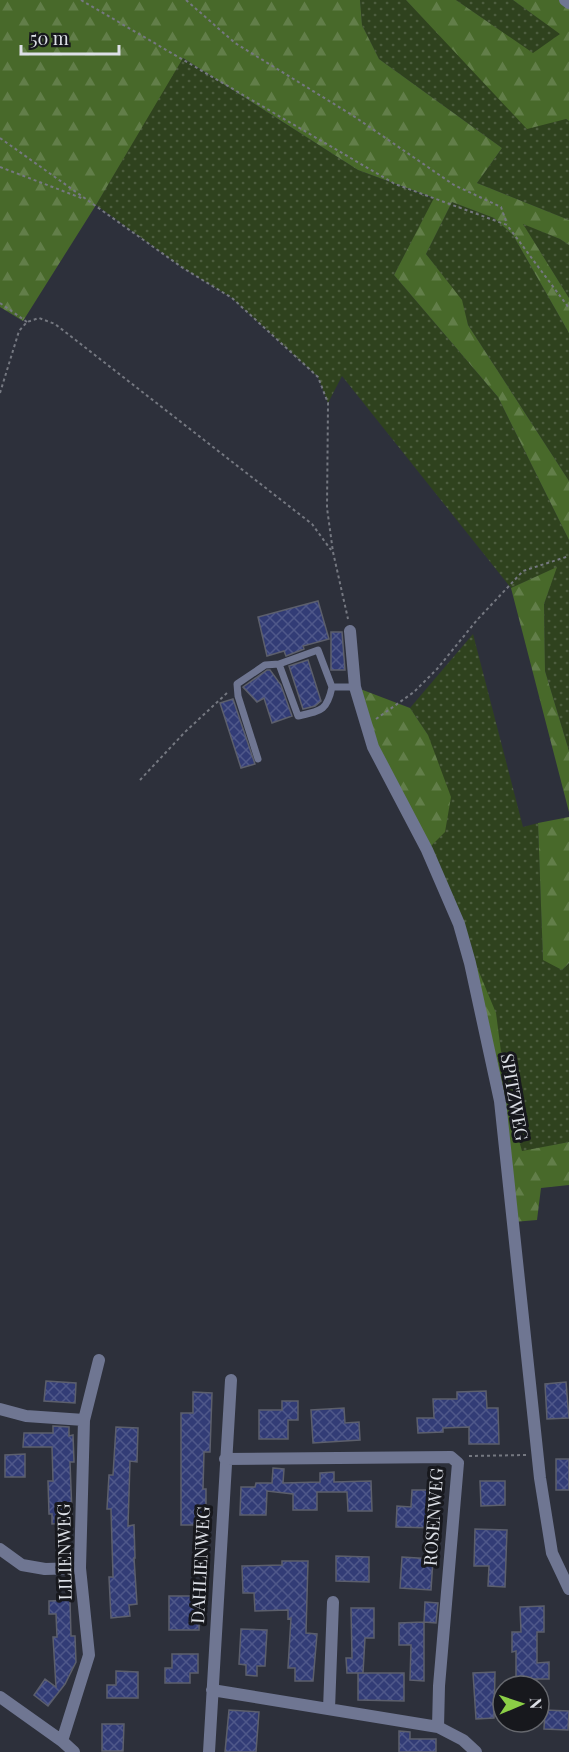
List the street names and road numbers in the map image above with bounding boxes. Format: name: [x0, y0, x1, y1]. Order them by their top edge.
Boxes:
street label: SPITZWEG: [496, 1051, 535, 1143]
street label: ROSENWEG: [418, 1467, 448, 1567]
street label: LILIENWEG: [51, 1503, 77, 1601]
street label: DAHLIENWEG: [185, 1505, 215, 1624]

